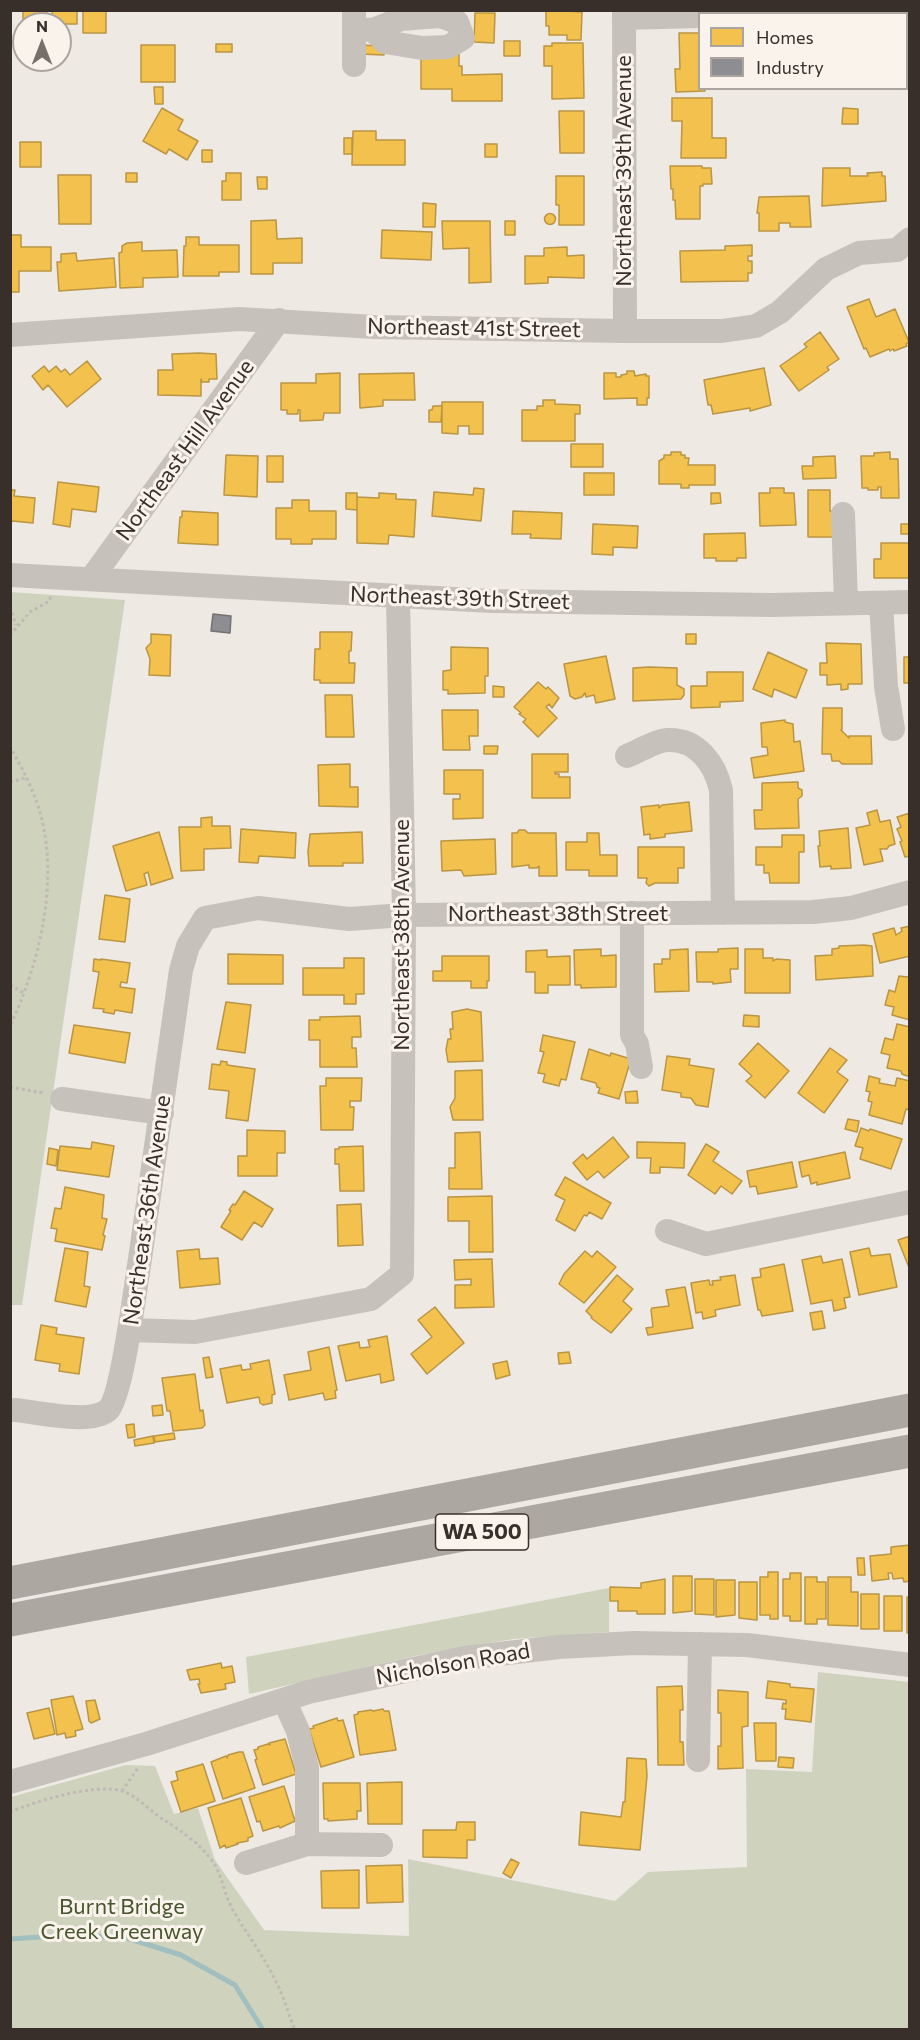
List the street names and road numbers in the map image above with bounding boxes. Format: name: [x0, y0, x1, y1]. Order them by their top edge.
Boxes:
street label: Northeast 39th Avenue: [611, 55, 637, 287]
street label: Northeast 41st Street: [367, 313, 581, 343]
street label: Northeast Hill Avenue: [110, 354, 260, 546]
street label: Northeast 39th Street: [349, 581, 571, 615]
street label: Northeast 38th Avenue: [389, 819, 415, 1051]
street label: Northeast 38th Street: [448, 901, 668, 927]
street label: Northeast 36th Avenue: [118, 1094, 176, 1326]
road number: WA 500: [436, 1514, 528, 1550]
street label: Nicholson Road: [374, 1637, 532, 1691]

